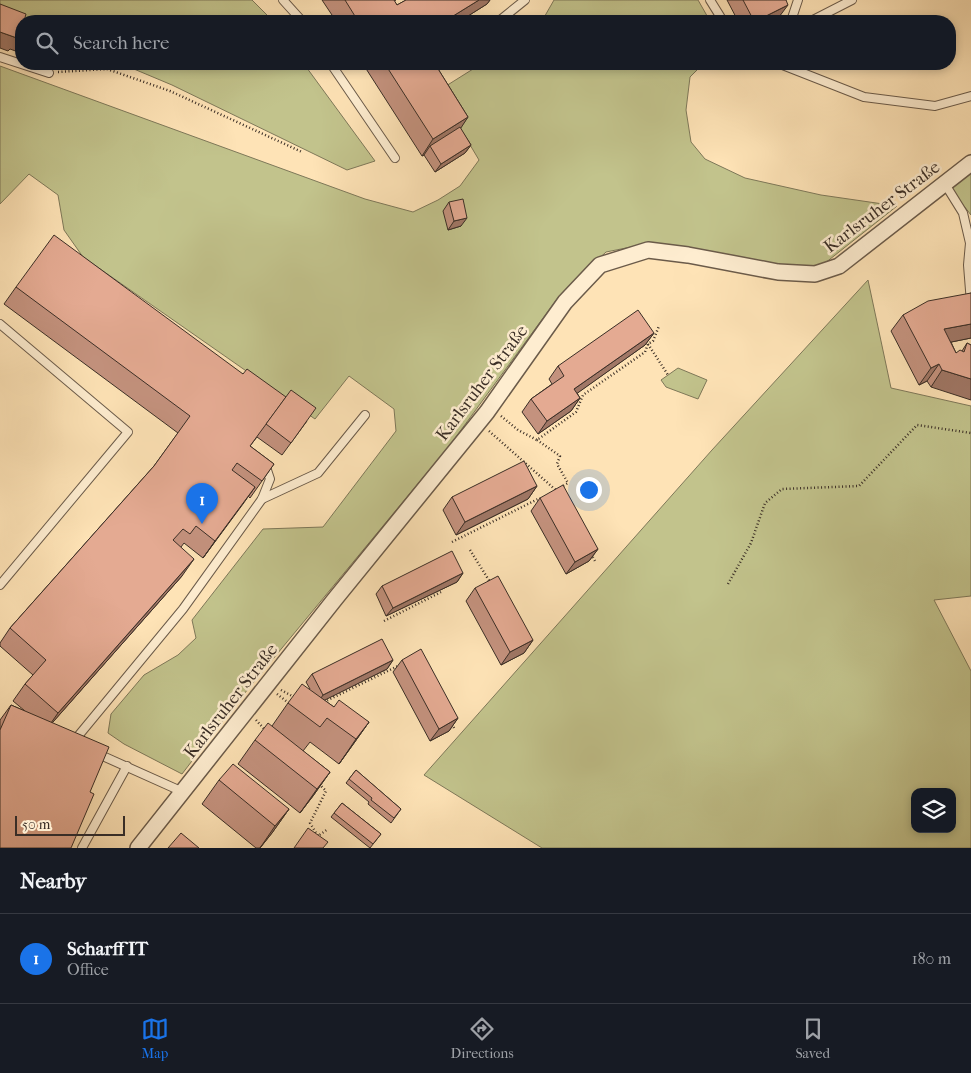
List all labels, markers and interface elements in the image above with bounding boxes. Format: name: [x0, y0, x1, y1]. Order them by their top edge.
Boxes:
search box: [15, 15, 956, 70]
icon: search: [33, 29, 61, 57]
text: Search here: [73, 32, 169, 54]
street label: Karlsruher Straße: [820, 157, 944, 257]
street label: Karlsruher Straße: [432, 321, 532, 445]
your location: [576, 477, 602, 503]
pin: 1: [186, 483, 218, 524]
street label: Karlsruher Straße: [180, 639, 282, 762]
map controls: [911, 788, 956, 833]
button: layers: [911, 788, 956, 833]
scale bar: [15, 813, 125, 836]
text: 50 m: [22, 816, 50, 833]
text: Nearby: [20, 869, 86, 893]
text: Scharff IT: [67, 938, 148, 960]
text: 1: [33, 949, 39, 968]
text: 180 m: [912, 949, 951, 968]
text: Office: [67, 960, 109, 979]
tab: Map: [141, 1015, 169, 1062]
tab: Directions: [451, 1015, 514, 1062]
tab: Saved: [795, 1015, 830, 1062]

